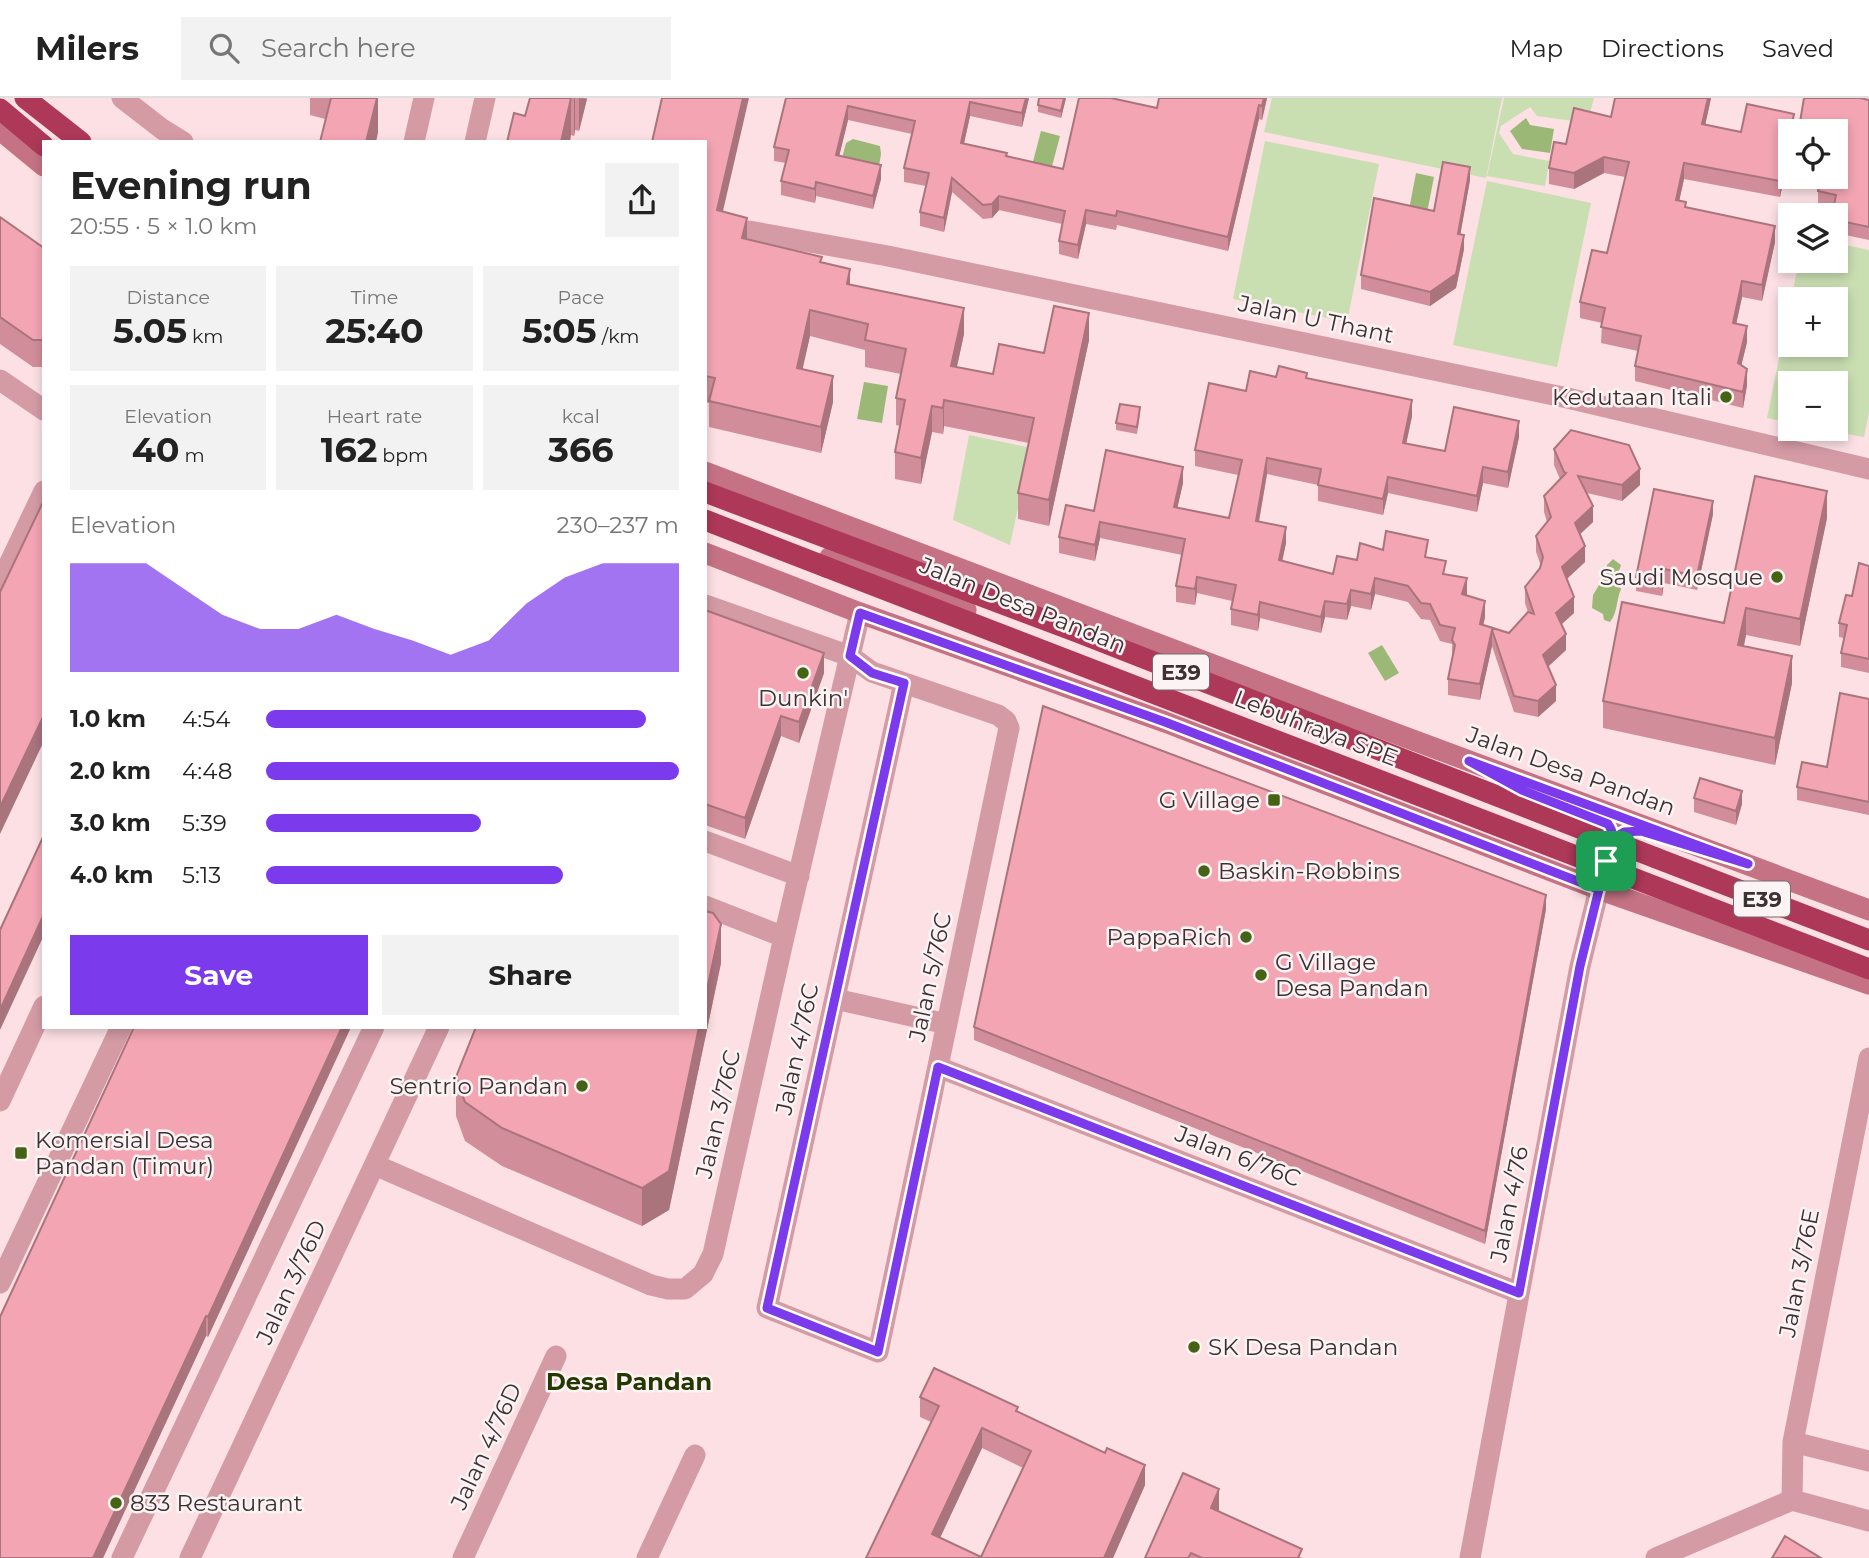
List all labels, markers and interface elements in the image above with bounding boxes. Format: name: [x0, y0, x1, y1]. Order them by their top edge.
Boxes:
search box: [181, 17, 671, 80]
text: Milers: [35, 28, 139, 68]
icon: search: [205, 29, 243, 67]
text: Search here: [261, 32, 416, 64]
text: Map: [1510, 34, 1563, 63]
text: Directions: [1601, 34, 1724, 63]
text: Saved: [1762, 34, 1834, 63]
map controls: [1778, 119, 1848, 441]
button: locate: [1778, 119, 1848, 189]
text: Evening run: [70, 162, 312, 209]
button: share: [605, 163, 679, 237]
button: layers: [1778, 203, 1848, 273]
text: 20:55 · 5 × 1.0 km: [70, 212, 257, 240]
text: Distance: [126, 286, 210, 309]
text: Time: [351, 286, 398, 309]
text: Pace: [558, 286, 604, 309]
button: +: [1778, 287, 1848, 357]
street label: Jalan U Thant: [1235, 289, 1396, 349]
text: 5.05: [113, 309, 187, 352]
text: 25:40: [325, 309, 424, 352]
text: 5:05: [522, 309, 597, 352]
text: km: [187, 325, 223, 348]
text: /km: [597, 325, 640, 348]
button: −: [1778, 371, 1848, 441]
place label: Kedutaan Itali: [1552, 383, 1712, 411]
marker: Kedutaan Itali: [1718, 389, 1734, 405]
text: Elevation: [124, 405, 212, 428]
text: Heart rate: [327, 405, 422, 428]
text: kcal: [562, 405, 600, 428]
text: 40: [132, 428, 180, 471]
text: 162: [321, 428, 377, 471]
text: 366: [548, 428, 613, 471]
text: m: [180, 444, 205, 467]
text: bpm: [377, 444, 428, 467]
text: Elevation: [70, 511, 176, 539]
text: 230–237 m: [557, 511, 679, 539]
street label: Jalan Desa Pandan: [915, 550, 1130, 659]
place label: Saudi Mosque: [1599, 563, 1763, 591]
marker: Saudi Mosque: [1769, 569, 1785, 585]
road number: E39: [1153, 654, 1209, 690]
marker: Dunkin': [795, 665, 811, 681]
place label: Dunkin': [758, 684, 848, 712]
street label: Lebuhraya SPE: [1230, 684, 1402, 772]
text: 1.0 km: [70, 705, 146, 733]
text: 4:54: [182, 705, 230, 733]
street label: Jalan Desa Pandan: [1462, 720, 1679, 822]
text: 2.0 km: [70, 757, 151, 785]
text: 4:48: [182, 757, 232, 785]
place label: G Village: [1159, 786, 1260, 814]
marker: G Village: [1266, 792, 1282, 808]
text: 3.0 km: [70, 809, 151, 837]
text: 5:39: [182, 809, 227, 837]
pin: [1576, 831, 1636, 891]
icon: arrive: [1587, 842, 1625, 880]
place label: Baskin-Robbins: [1218, 857, 1400, 885]
text: 4.0 km: [70, 861, 153, 889]
text: 5:13: [182, 861, 221, 889]
marker: Baskin-Robbins: [1196, 863, 1212, 879]
road number: E39: [1734, 882, 1790, 916]
street label: Jalan 5/76C: [902, 910, 957, 1045]
place label: PappaRich: [1106, 923, 1232, 951]
marker: PappaRich: [1238, 929, 1254, 945]
button: Save: [70, 935, 368, 1015]
button: Share: [382, 935, 679, 1015]
place label: G Village Desa Pandan: [1275, 948, 1429, 1002]
marker: G Village Desa Pandan: [1253, 967, 1269, 983]
street label: Jalan 4/76C: [769, 981, 825, 1118]
street label: Jalan 3/76C: [689, 1047, 746, 1182]
place label: Sentrio Pandan: [389, 1072, 568, 1100]
marker: Sentrio Pandan: [574, 1078, 590, 1094]
street label: Jalan 6/76C: [1170, 1119, 1305, 1193]
place label: Komersial Desa Pandan (Timur): [35, 1126, 214, 1180]
street label: Jalan 4/76: [1484, 1144, 1534, 1265]
marker: Komersial Desa Pandan (Timur): [13, 1145, 29, 1161]
street label: Jalan 3/76E: [1773, 1207, 1825, 1340]
street label: Jalan 3/76D: [250, 1216, 332, 1349]
place label: SK Desa Pandan: [1208, 1333, 1398, 1361]
marker: SK Desa Pandan: [1186, 1339, 1202, 1355]
district label: Desa Pandan: [546, 1367, 712, 1396]
street label: Jalan 4/76D: [444, 1378, 528, 1515]
place label: 833 Restaurant: [130, 1489, 303, 1517]
marker: 833 Restaurant: [108, 1495, 124, 1511]

